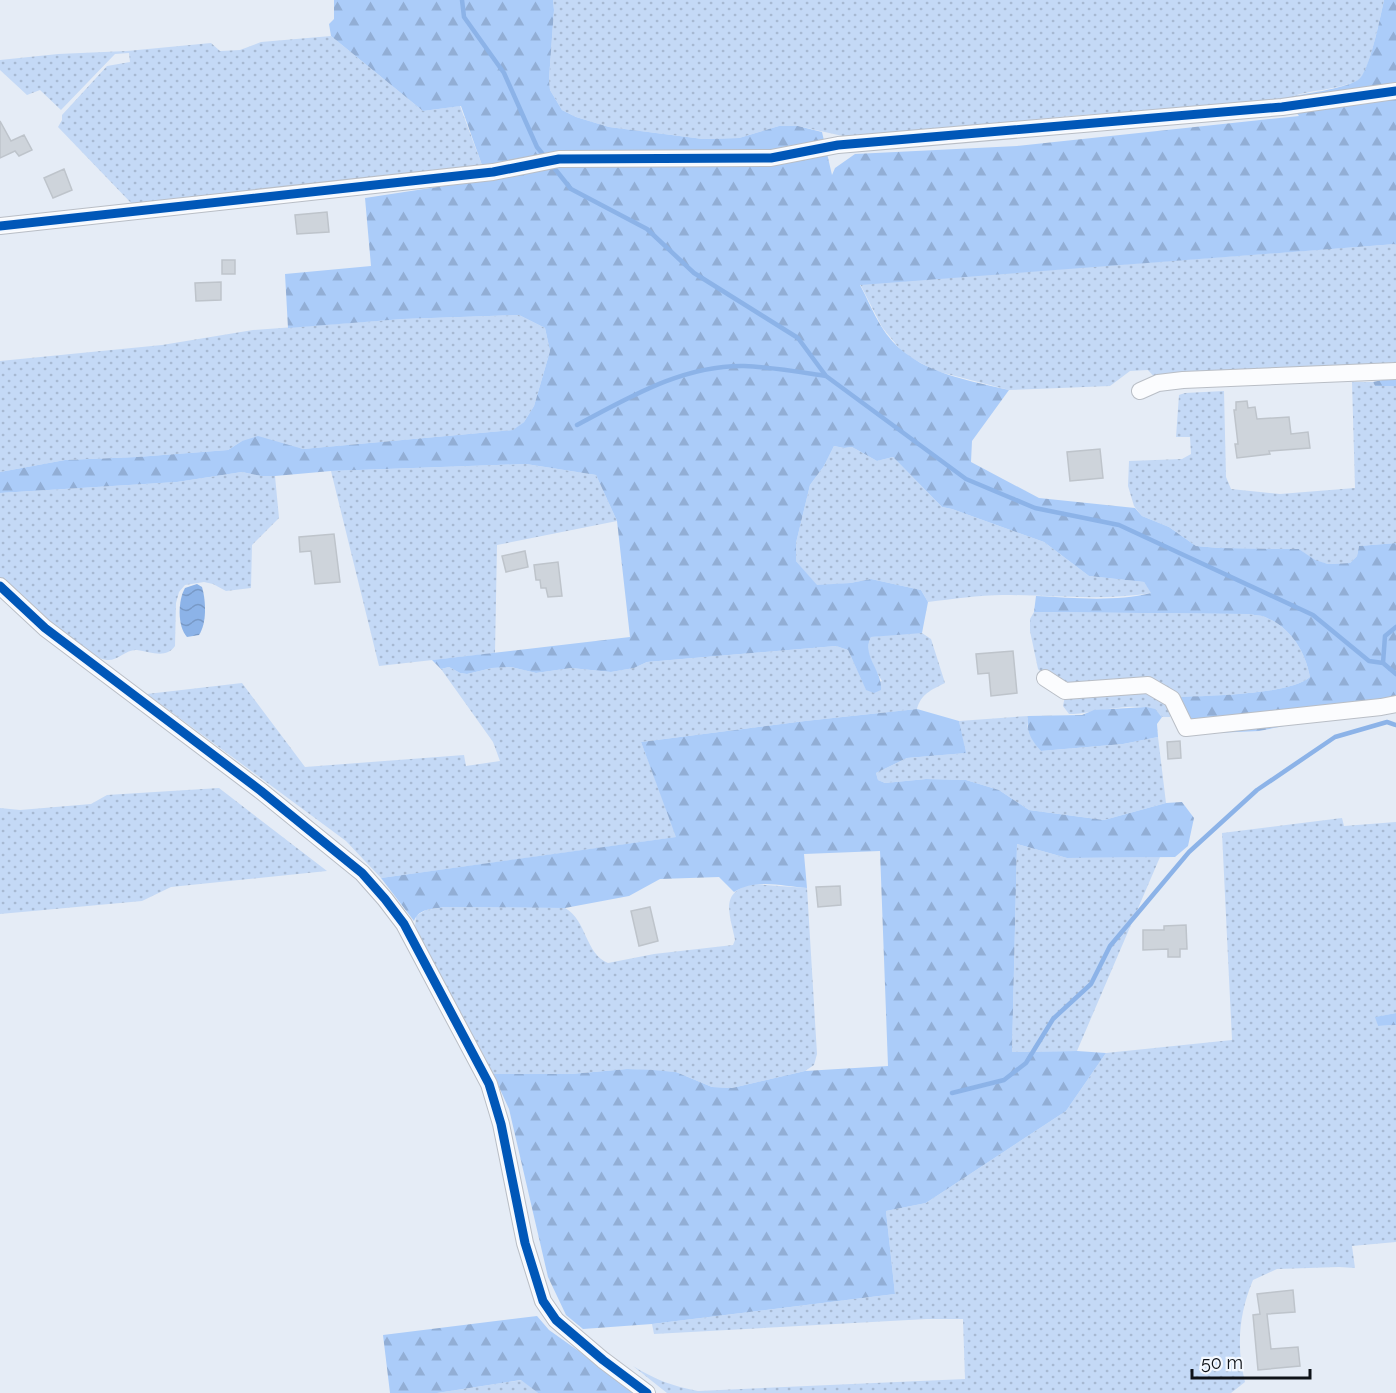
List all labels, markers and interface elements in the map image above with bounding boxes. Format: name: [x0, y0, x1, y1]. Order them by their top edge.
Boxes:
scale bar: [1192, 1342, 1310, 1380]
text: 50 m: [1201, 1352, 1243, 1373]

